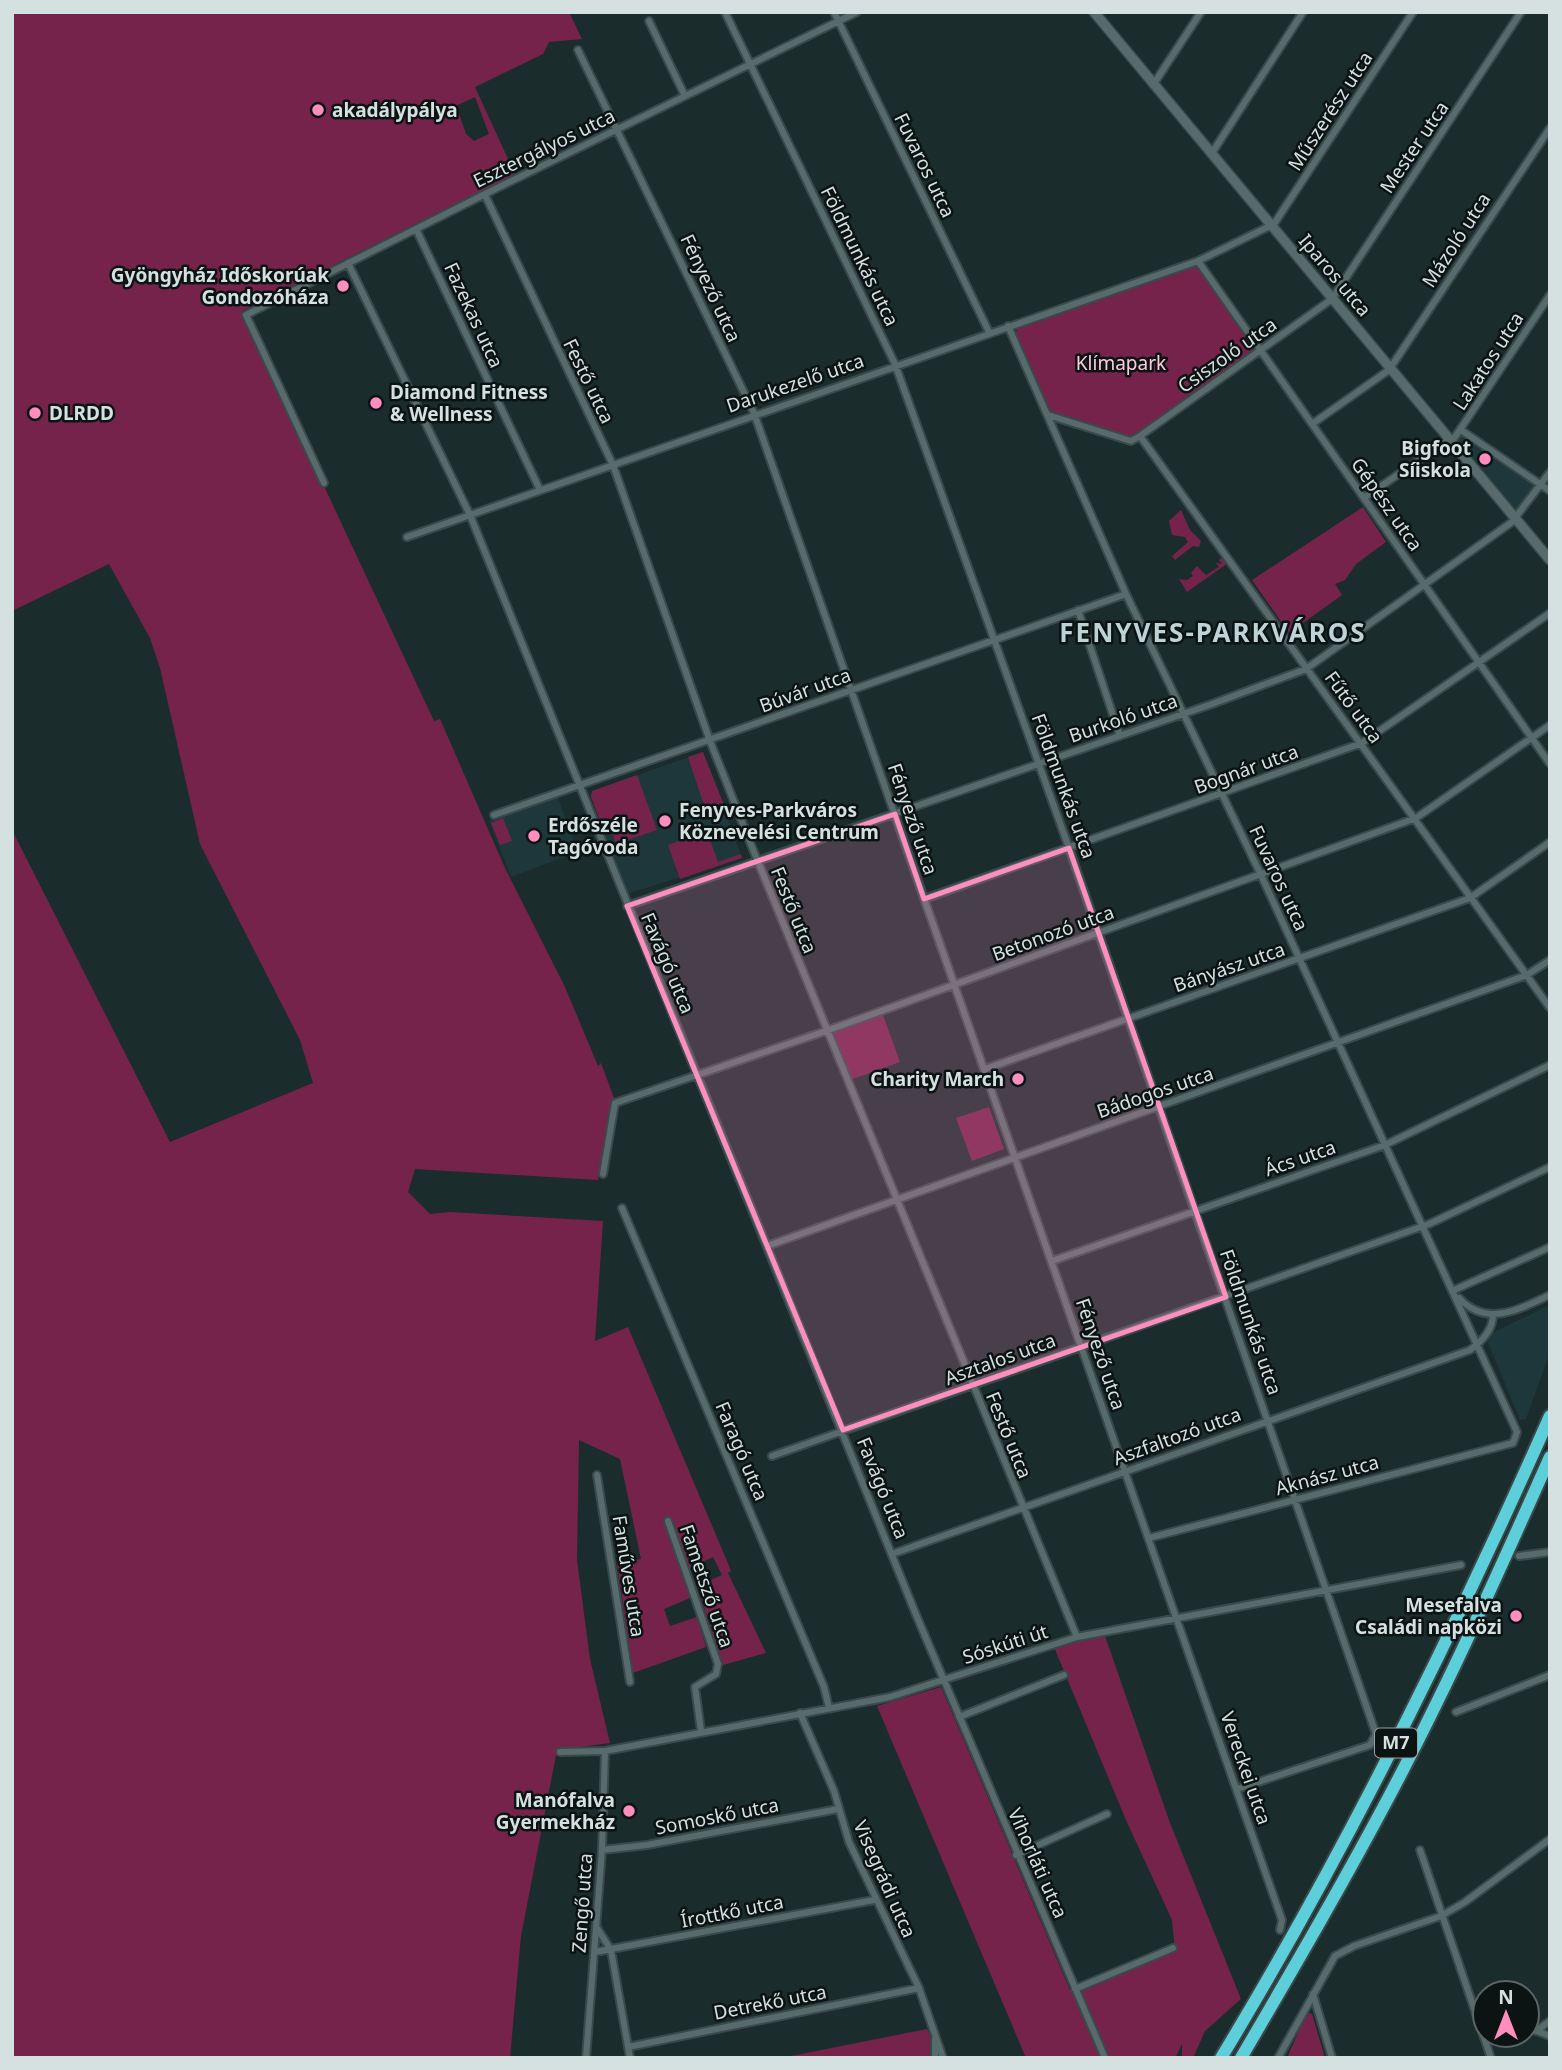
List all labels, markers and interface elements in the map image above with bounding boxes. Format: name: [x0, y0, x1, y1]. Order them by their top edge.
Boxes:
street label: Műszerész utca: [1282, 46, 1378, 176]
street label: Mester utca: [1374, 96, 1454, 198]
place label: akadálypálya: [332, 97, 458, 123]
marker: akadálypálya: [310, 102, 326, 118]
street label: Esztergályos utca: [469, 102, 619, 194]
street label: Fuvaros utca: [888, 108, 962, 222]
street label: Földmunkás utca: [815, 182, 905, 330]
street label: Mázoló utca: [1416, 188, 1496, 292]
street label: Iparos utca: [1293, 228, 1377, 322]
street label: Fényező utca: [675, 230, 747, 346]
street label: Fazekas utca: [438, 258, 510, 372]
place label: Gyöngyház Időskorúak Gondozóháza: [111, 262, 329, 310]
marker: Gyöngyház Időskorúak Gondozóháza: [335, 278, 351, 294]
street label: Lakatos utca: [1447, 307, 1529, 415]
street label: Csiszoló utca: [1172, 311, 1282, 399]
street label: Festő utca: [557, 334, 621, 428]
street label: Darukezelő utca: [723, 347, 867, 419]
park label: Klímapark: [1076, 350, 1166, 376]
place label: Diamond Fitness & Wellness: [390, 379, 548, 427]
marker: Diamond Fitness & Wellness: [368, 395, 384, 411]
place label: DLRDD: [49, 400, 114, 426]
marker: DLRDD: [27, 405, 43, 421]
place label: Bigfoot Síiskola: [1399, 435, 1471, 483]
marker: Bigfoot Síiskola: [1477, 451, 1493, 467]
street label: Gépész utca: [1345, 452, 1429, 556]
district label: FENYVES-PARKVÁROS: [1059, 614, 1367, 650]
street label: Búvár utca: [756, 661, 854, 719]
street label: Fűtő utca: [1319, 666, 1389, 748]
street label: Burkoló utca: [1065, 687, 1181, 749]
street label: Földmunkás utca: [1026, 710, 1102, 862]
street label: Bognár utca: [1190, 738, 1302, 800]
street label: Fényező utca: [882, 760, 944, 878]
place label: Fenyves-Parkváros Köznevelési Centrum: [679, 797, 879, 845]
place label: Erdőszéle Tagóvoda: [548, 812, 638, 860]
marker: Fenyves-Parkváros Köznevelési Centrum: [657, 813, 673, 829]
street label: Fuvaros utca: [1243, 821, 1315, 935]
marker: Erdőszéle Tagóvoda: [526, 828, 542, 844]
street label: Festő utca: [765, 863, 823, 957]
street label: Betonozó utca: [988, 899, 1118, 967]
street label: Favágó utca: [635, 909, 701, 1017]
street label: Bányász utca: [1170, 936, 1288, 998]
street label: Bádogos utca: [1093, 1060, 1217, 1124]
place label: Charity March: [870, 1066, 1004, 1092]
marker: Charity March: [1010, 1071, 1026, 1087]
street label: Ács utca: [1261, 1134, 1339, 1182]
street label: Földmunkás utca: [1214, 1246, 1288, 1398]
street label: Fényező utca: [1070, 1295, 1132, 1413]
street label: Asztalos utca: [941, 1327, 1059, 1391]
street label: Festő utca: [980, 1388, 1038, 1482]
street label: Faragó utca: [709, 1398, 775, 1504]
street label: Aszfaltozó utca: [1110, 1401, 1244, 1471]
street label: Favágó utca: [851, 1433, 915, 1543]
street label: Aknász utca: [1272, 1449, 1382, 1501]
street label: Faműves utca: [607, 1513, 651, 1639]
street label: Fametsző utca: [674, 1521, 740, 1651]
place label: Mesefalva Családi napközi: [1355, 1592, 1502, 1640]
marker: Mesefalva Családi napközi: [1508, 1608, 1524, 1624]
street label: Sóskúti út: [959, 1618, 1051, 1670]
street label: Vereckei utca: [1214, 1708, 1278, 1828]
road number: M7: [1375, 1728, 1417, 1758]
place label: Manófalva Gyermekház: [496, 1787, 615, 1835]
street label: Somoskő utca: [653, 1791, 781, 1841]
marker: Manófalva Gyermekház: [621, 1803, 637, 1819]
street label: Vihorláti utca: [1002, 1804, 1074, 1922]
street label: Visegrádi utca: [848, 1816, 922, 1942]
street label: Zengő utca: [566, 1852, 598, 1954]
street label: Írottkő utca: [678, 1888, 786, 1934]
street label: Detrekő utca: [711, 1978, 829, 2026]
north arrow: [1471, 1979, 1541, 2049]
text: N: [1498, 1984, 1514, 2010]

